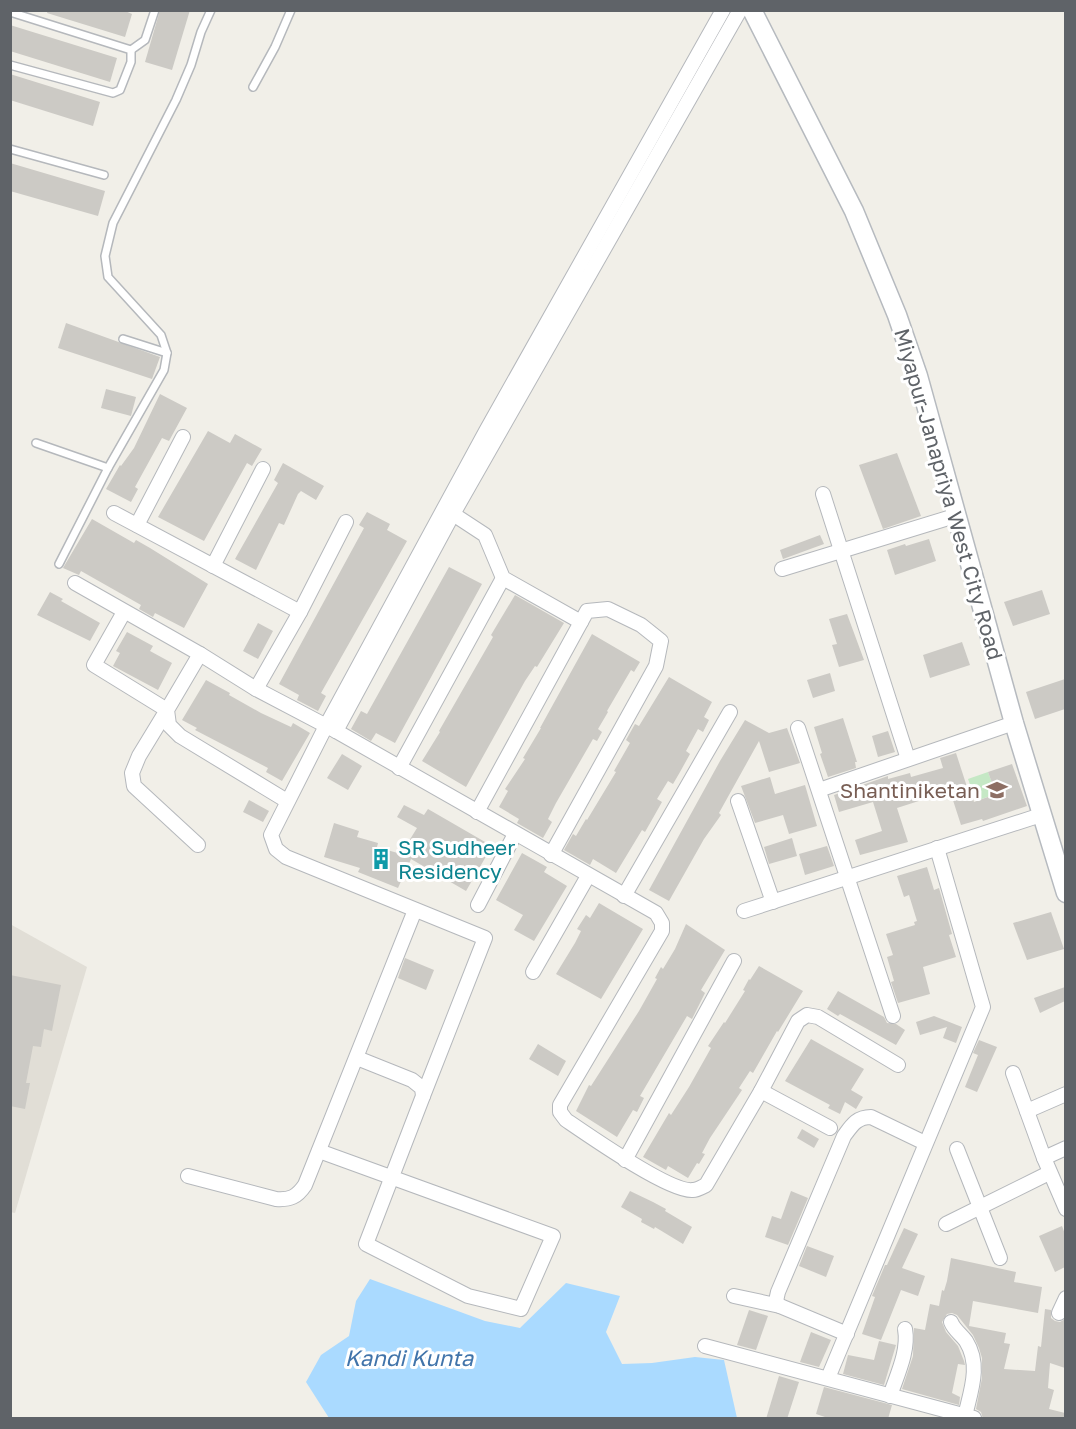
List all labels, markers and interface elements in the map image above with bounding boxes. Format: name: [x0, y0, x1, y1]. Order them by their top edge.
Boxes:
street label: Miyapur-Janapriya West City Road: [889, 325, 1009, 663]
place label: Shantiniketan: [840, 777, 980, 803]
school or university icon: Shantiniketan: [985, 778, 1009, 802]
place label: SR Sudheer Residency: [398, 834, 516, 884]
building icon: SR Sudheer Residency: [369, 847, 393, 871]
water label: Kandi Kunta: [345, 1344, 475, 1371]

